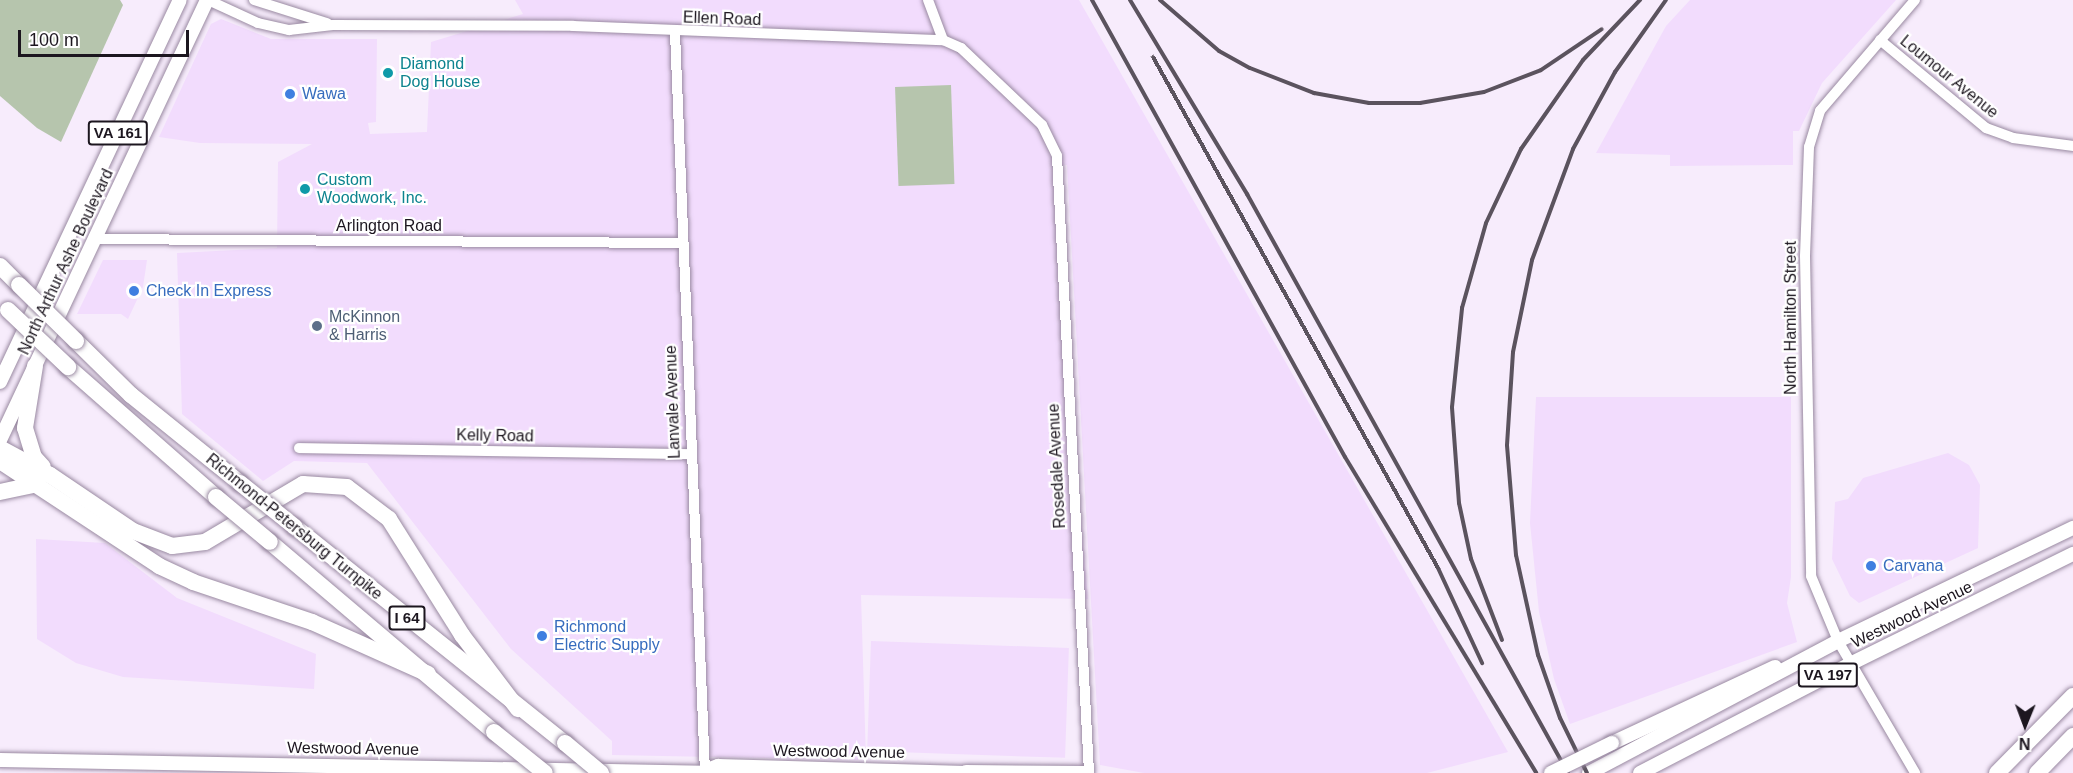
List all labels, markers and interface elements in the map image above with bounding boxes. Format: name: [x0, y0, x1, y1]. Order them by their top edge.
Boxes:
street label: Ellen Road: [683, 8, 761, 30]
scale bar: [21, 18, 192, 56]
text: 100 m: [29, 30, 79, 50]
street label: Loumour Avenue: [1896, 31, 2002, 123]
place label: Diamond Dog House: [400, 54, 480, 92]
marker: Diamond Dog House: [381, 66, 395, 80]
place label: Wawa: [302, 84, 346, 104]
marker: Wawa: [283, 87, 297, 101]
road number: VA 161: [86, 121, 150, 145]
street label: North Arthur Ashe Boulevard: [14, 165, 118, 359]
place label: Custom Woodwork, Inc.: [317, 170, 427, 208]
marker: Custom Woodwork, Inc.: [298, 182, 312, 196]
street label: Arlington Road: [336, 216, 442, 236]
street label: North Hamilton Street: [1781, 241, 1801, 395]
place label: Check In Express: [146, 281, 271, 301]
marker: Check In Express: [127, 284, 141, 298]
place label: McKinnon & Harris: [329, 307, 400, 345]
marker: McKinnon & Harris: [310, 319, 324, 333]
street label: Lanvale Avenue: [661, 344, 685, 460]
street label: Rosedale Avenue: [1044, 403, 1070, 529]
street label: Kelly Road: [456, 426, 534, 446]
street label: Richmond-Petersburg Turnpike: [202, 450, 386, 604]
place label: Carvana: [1883, 556, 1943, 576]
marker: Carvana: [1864, 559, 1878, 573]
street label: Westwood Avenue: [1848, 577, 1976, 653]
road number: I 64: [388, 606, 426, 630]
place label: Richmond Electric Supply: [554, 617, 660, 655]
marker: Richmond Electric Supply: [535, 629, 549, 643]
road number: VA 197: [1796, 663, 1860, 687]
north arrow: [1995, 695, 2055, 755]
text: N: [2019, 735, 2031, 752]
street label: Westwood Avenue: [286, 738, 420, 760]
street label: Westwood Avenue: [772, 741, 906, 763]

